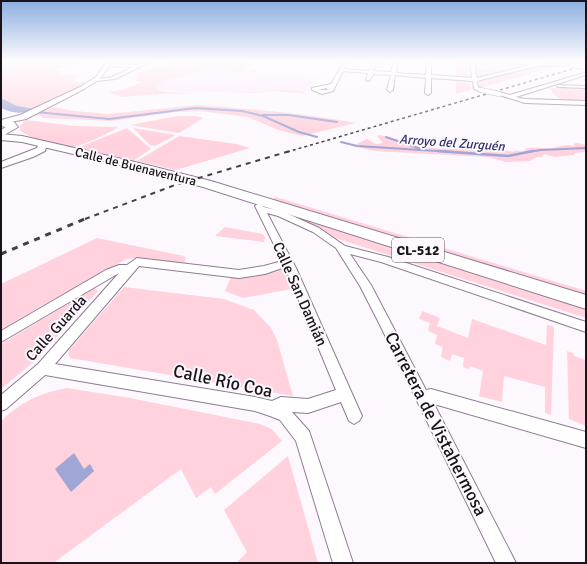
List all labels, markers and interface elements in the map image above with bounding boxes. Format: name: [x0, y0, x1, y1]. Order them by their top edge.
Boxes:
water label: Arroyo del Zurguén: [399, 131, 506, 155]
street label: Calle de Buenaventura: [73, 144, 198, 190]
road number: CL-512: [392, 238, 444, 262]
street label: Calle San Damián: [269, 239, 331, 349]
street label: Calle Guarda: [22, 291, 90, 365]
street label: Carretera de Vistahermosa: [380, 328, 492, 520]
street label: Calle Río Coa: [171, 360, 275, 402]

